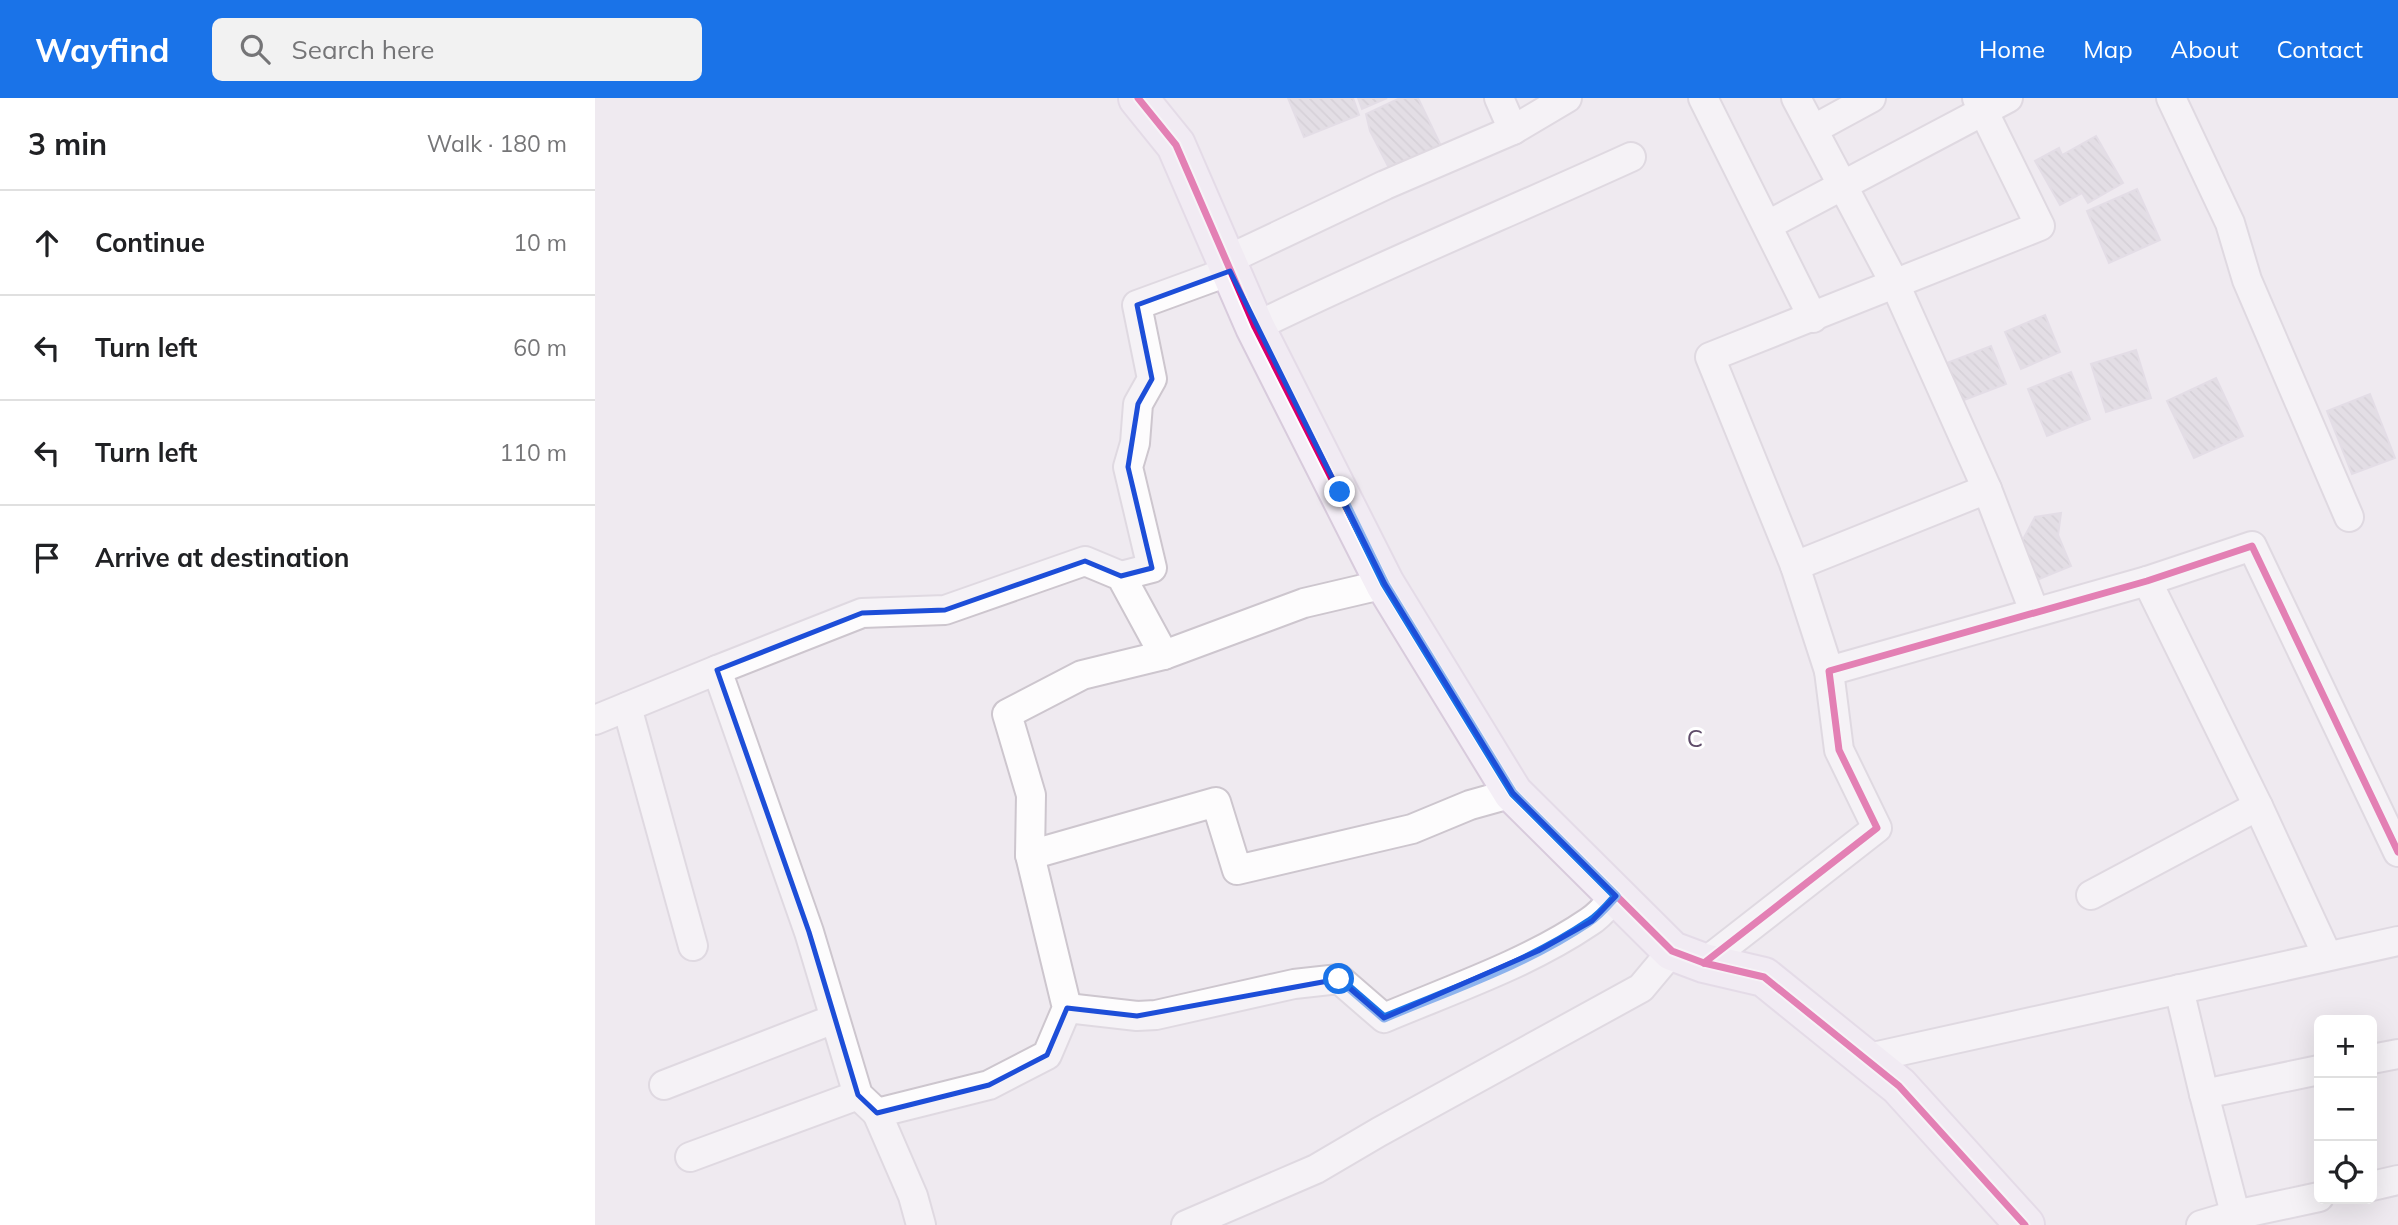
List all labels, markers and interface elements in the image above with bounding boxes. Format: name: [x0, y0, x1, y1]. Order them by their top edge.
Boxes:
search box: [212, 18, 702, 81]
text: Wayfind: [35, 29, 170, 70]
icon: search: [236, 30, 274, 68]
text: Search here: [292, 33, 434, 66]
text: Home: [1979, 34, 2045, 64]
text: Map: [2083, 34, 2133, 64]
text: About: [2171, 34, 2239, 64]
text: Contact: [2277, 34, 2363, 64]
text: 3 min: [28, 125, 107, 163]
text: Walk · 180 m: [427, 129, 567, 158]
icon: ahead: [28, 224, 66, 262]
text: Continue: [95, 226, 205, 259]
text: 10 m: [513, 228, 567, 257]
icon: left: [28, 329, 66, 367]
text: Turn left: [95, 331, 197, 364]
text: 60 m: [513, 333, 567, 362]
icon: left: [28, 434, 66, 472]
text: Turn left: [95, 436, 197, 469]
text: 110 m: [499, 438, 567, 467]
route end: [1324, 476, 1355, 507]
icon: arrive: [28, 539, 66, 577]
text: Arrive at destination: [95, 541, 350, 574]
district label: C: [1687, 723, 1705, 753]
route start: [1323, 963, 1354, 994]
map controls: [2314, 1015, 2377, 1204]
button: +: [2314, 1015, 2377, 1078]
button: −: [2314, 1078, 2377, 1141]
button: locate: [2314, 1141, 2377, 1204]

